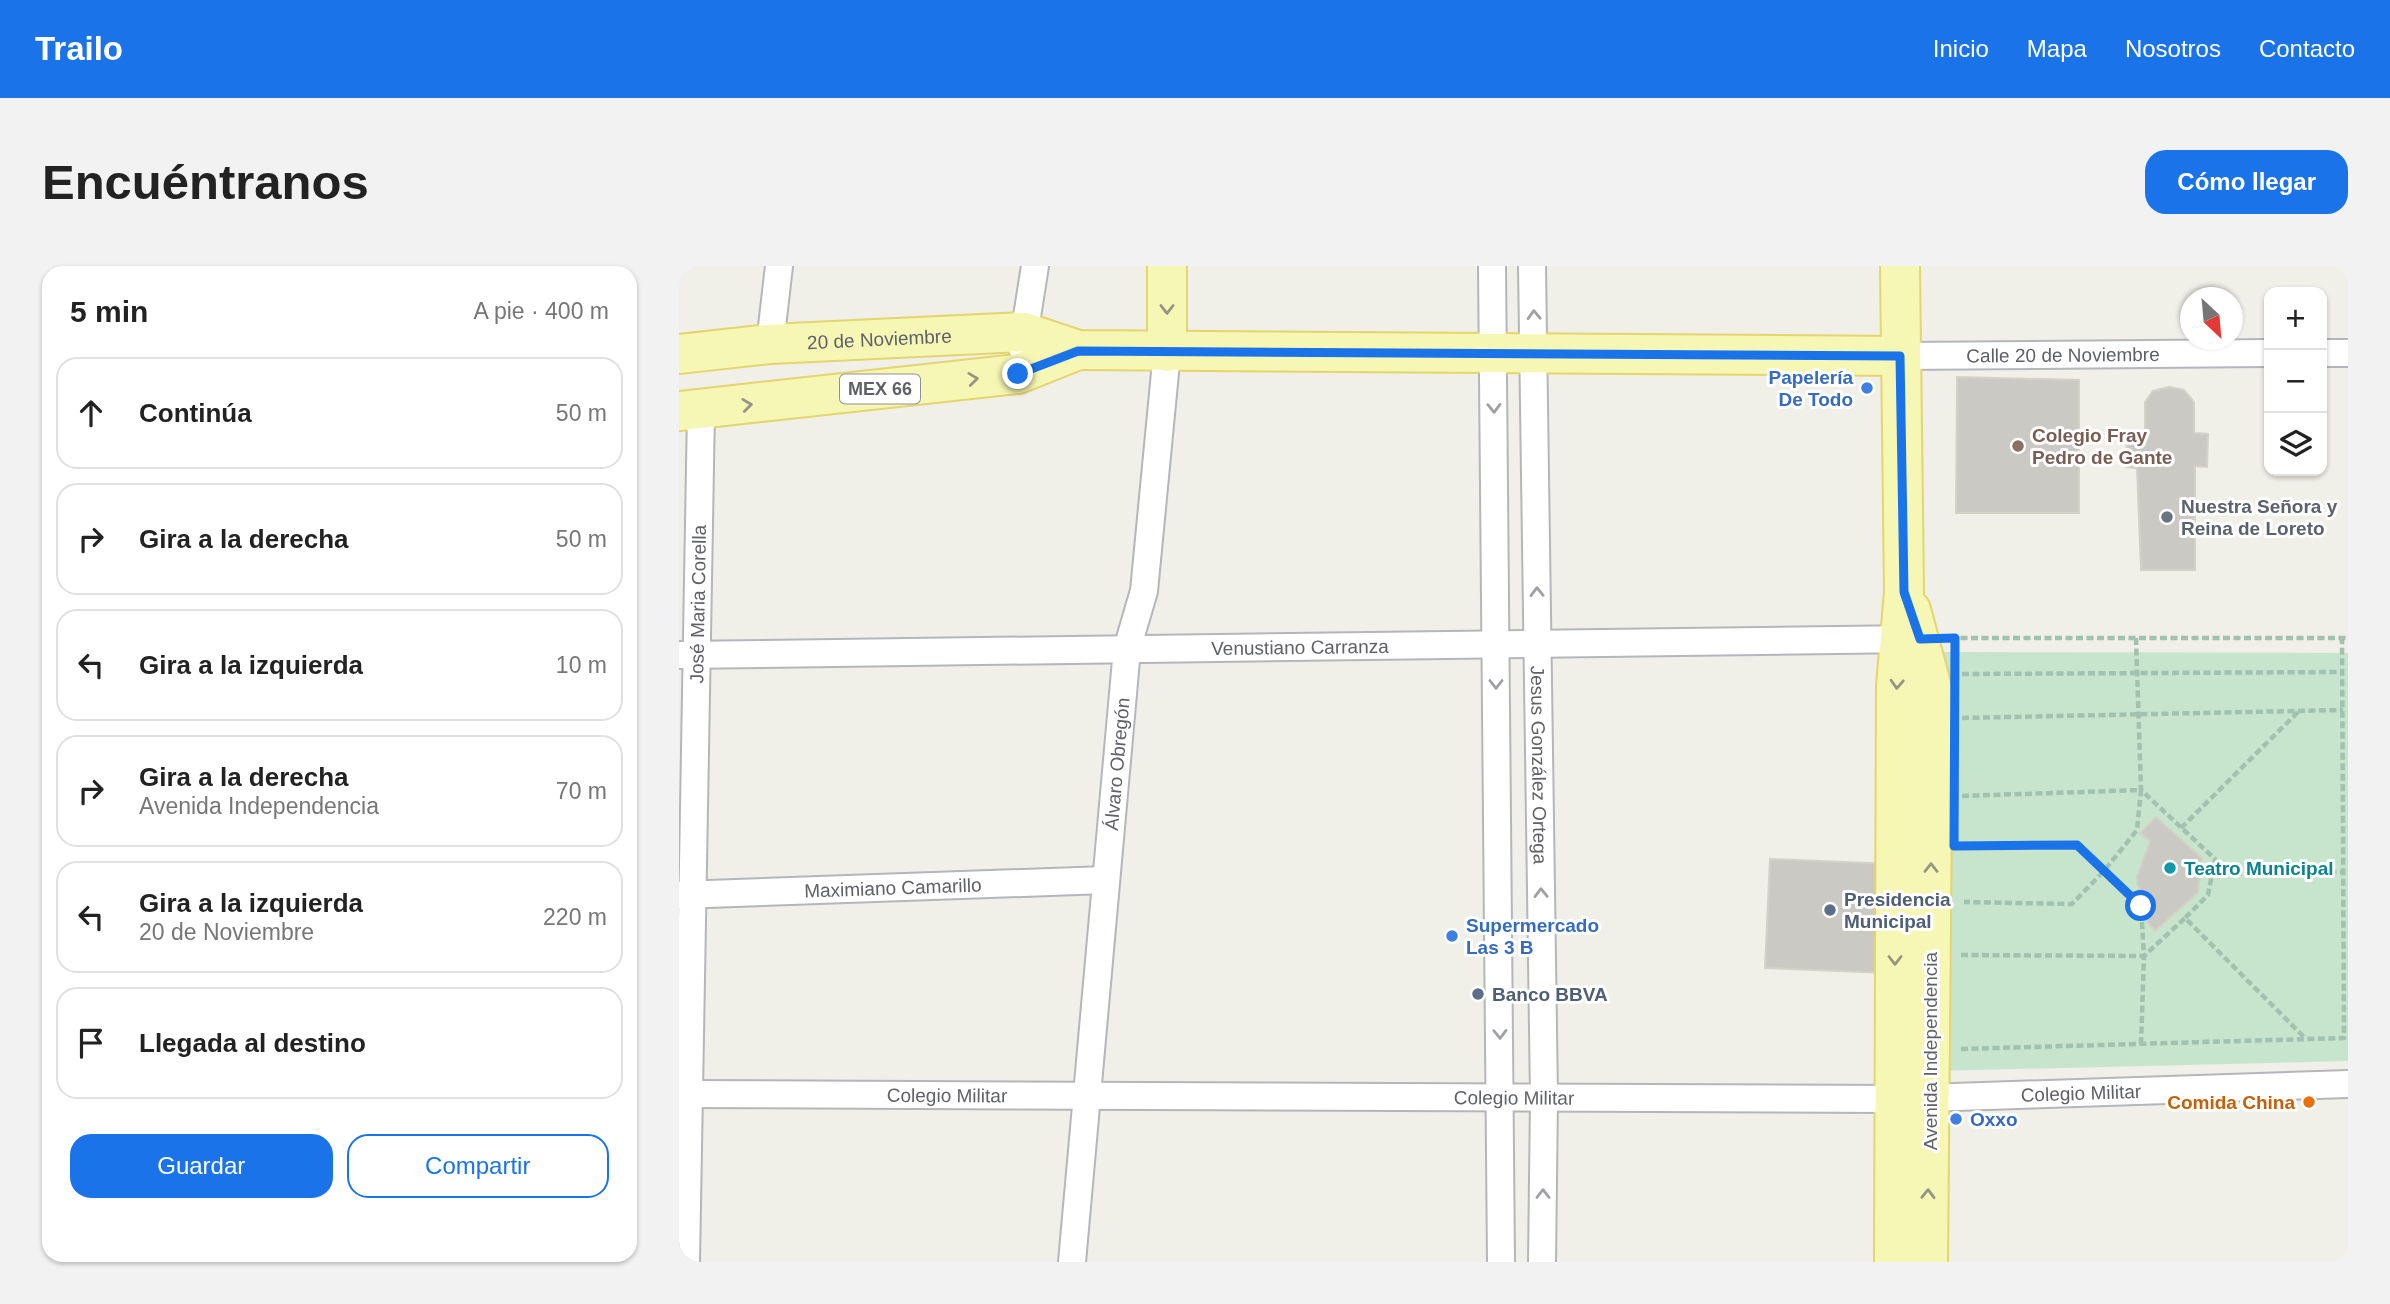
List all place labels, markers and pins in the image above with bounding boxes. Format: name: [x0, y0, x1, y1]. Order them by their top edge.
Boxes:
place label: Papelería De Todo: [1769, 367, 1853, 410]
marker: Papelería De Todo: [1859, 380, 1875, 396]
place label: Colegio Fray Pedro de Gante: [2032, 425, 2172, 468]
marker: Colegio Fray Pedro de Gante: [2010, 438, 2026, 454]
place label: Nuestra Señora y Reina de Loreto: [2181, 496, 2338, 539]
marker: Nuestra Señora y Reina de Loreto: [2159, 509, 2175, 525]
place label: Teatro Municipal: [2184, 858, 2334, 879]
marker: Teatro Municipal: [2162, 860, 2178, 876]
place label: Presidencia Municipal: [1844, 889, 1951, 932]
marker: Presidencia Municipal: [1822, 902, 1838, 918]
place label: Supermercado Las 3 B: [1466, 915, 1599, 958]
marker: Supermercado Las 3 B: [1444, 928, 1460, 944]
place label: Banco BBVA: [1492, 984, 1608, 1005]
marker: Banco BBVA: [1470, 986, 1486, 1002]
place label: Comida China: [2167, 1092, 2295, 1113]
marker: Comida China: [2301, 1094, 2317, 1110]
place label: Oxxo: [1970, 1109, 2018, 1130]
marker: Oxxo: [1948, 1111, 1964, 1127]

